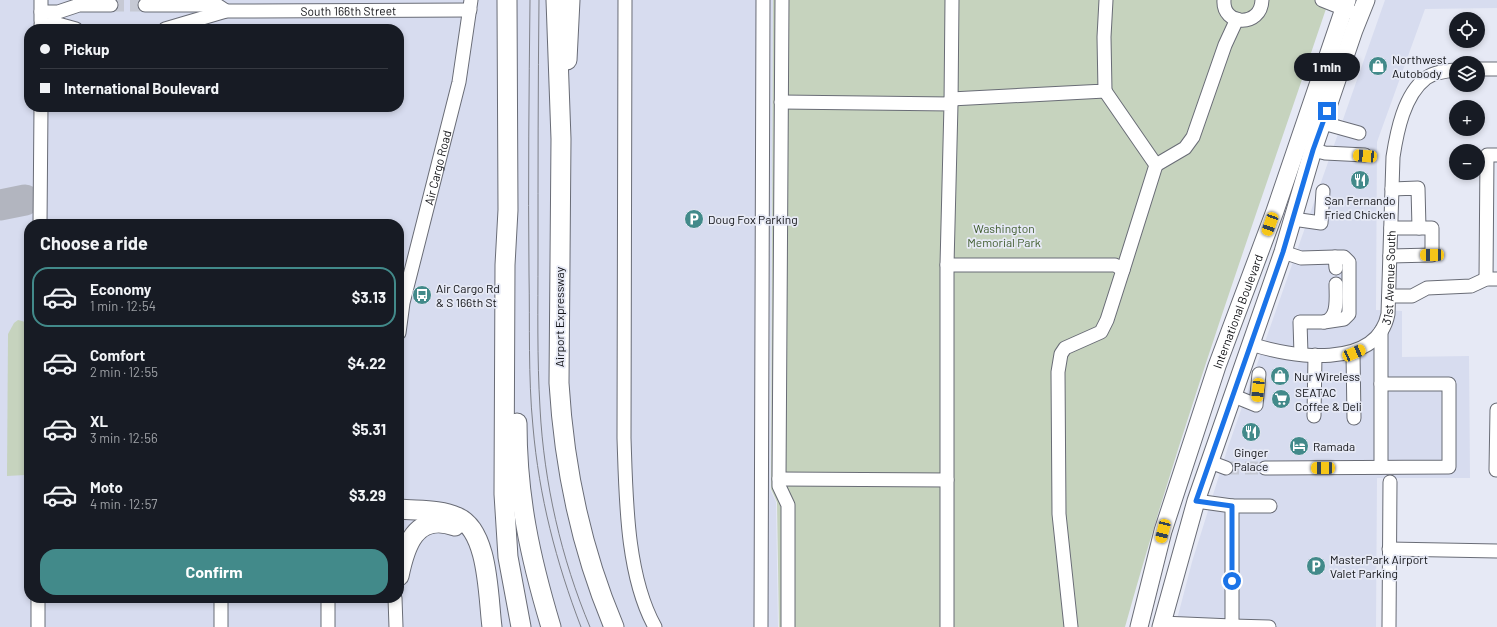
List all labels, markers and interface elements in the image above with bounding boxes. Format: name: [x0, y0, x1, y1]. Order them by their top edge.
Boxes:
street label: South 166th Street: [300, 3, 396, 18]
map controls: [1449, 12, 1485, 180]
button: locate: [1449, 12, 1485, 48]
text: Pickup: [64, 40, 110, 58]
place label: Northwest Autobody: [1392, 52, 1447, 80]
callout: 1 min: [1294, 53, 1360, 81]
shop icon: Northwest Autobody: [1367, 55, 1389, 77]
button: layers: [1449, 56, 1485, 92]
text: 1 min: [1313, 59, 1341, 75]
text: International Boulevard: [64, 79, 219, 97]
button: +: [1449, 100, 1485, 136]
route end: [1318, 102, 1336, 120]
street label: Air Cargo Road: [421, 129, 454, 206]
button: −: [1449, 144, 1485, 180]
car: [1353, 149, 1377, 163]
restaurant icon: San Fernando Fried Chicken: [1349, 169, 1371, 191]
place label: San Fernando Fried Chicken: [1324, 193, 1396, 221]
parking icon: Doug Fox Parking: [683, 208, 705, 230]
car: [1260, 211, 1280, 237]
place label: Doug Fox Parking: [708, 212, 798, 226]
park label: Washington Memorial Park: [967, 221, 1041, 249]
street label: 31st Avenue South: [1378, 230, 1398, 327]
text: Choose a ride: [40, 232, 148, 254]
car: [1420, 249, 1444, 261]
street label: International Boulevard: [1210, 252, 1265, 370]
street label: Airport Expressway: [552, 266, 566, 367]
icon: car: [42, 279, 78, 315]
text: Economy: [90, 280, 151, 298]
place label: Air Cargo Rd & S 166th St: [436, 281, 500, 309]
bus stop icon: Air Cargo Rd & S 166th St: [411, 284, 433, 306]
text: $3.13: [352, 288, 386, 306]
text: 1 min · 12:54: [90, 298, 156, 314]
car: [1341, 343, 1367, 363]
icon: car: [42, 345, 78, 381]
text: Comfort: [90, 346, 145, 364]
text: $4.22: [347, 354, 386, 372]
text: 2 min · 12:55: [90, 364, 158, 380]
shop icon: Nur Wireless: [1269, 365, 1291, 387]
place label: Nur Wireless: [1294, 369, 1360, 383]
car: [1251, 377, 1265, 403]
place label: SEATAC Coffee & Deli: [1295, 385, 1362, 413]
supermarket icon: SEATAC Coffee & Deli: [1270, 388, 1292, 410]
icon: car: [42, 411, 78, 447]
text: XL: [90, 412, 108, 430]
text: $5.31: [352, 420, 386, 438]
restaurant icon: Ginger Palace: [1240, 421, 1262, 443]
text: 3 min · 12:56: [90, 430, 158, 446]
hotel icon: Ramada: [1288, 435, 1310, 457]
place label: Ramada: [1313, 439, 1355, 453]
place label: Ginger Palace: [1234, 445, 1269, 473]
car: [1311, 462, 1335, 474]
icon: car: [42, 477, 78, 513]
text: Moto: [90, 478, 123, 496]
text: $3.29: [349, 486, 386, 504]
text: 4 min · 12:57: [90, 496, 158, 512]
car: [1154, 518, 1172, 544]
button: Confirm: [40, 549, 388, 595]
place label: MasterPark Airport Valet Parking: [1330, 552, 1428, 580]
parking icon: MasterPark Airport Valet Parking: [1305, 555, 1327, 577]
route start: [1223, 572, 1241, 590]

